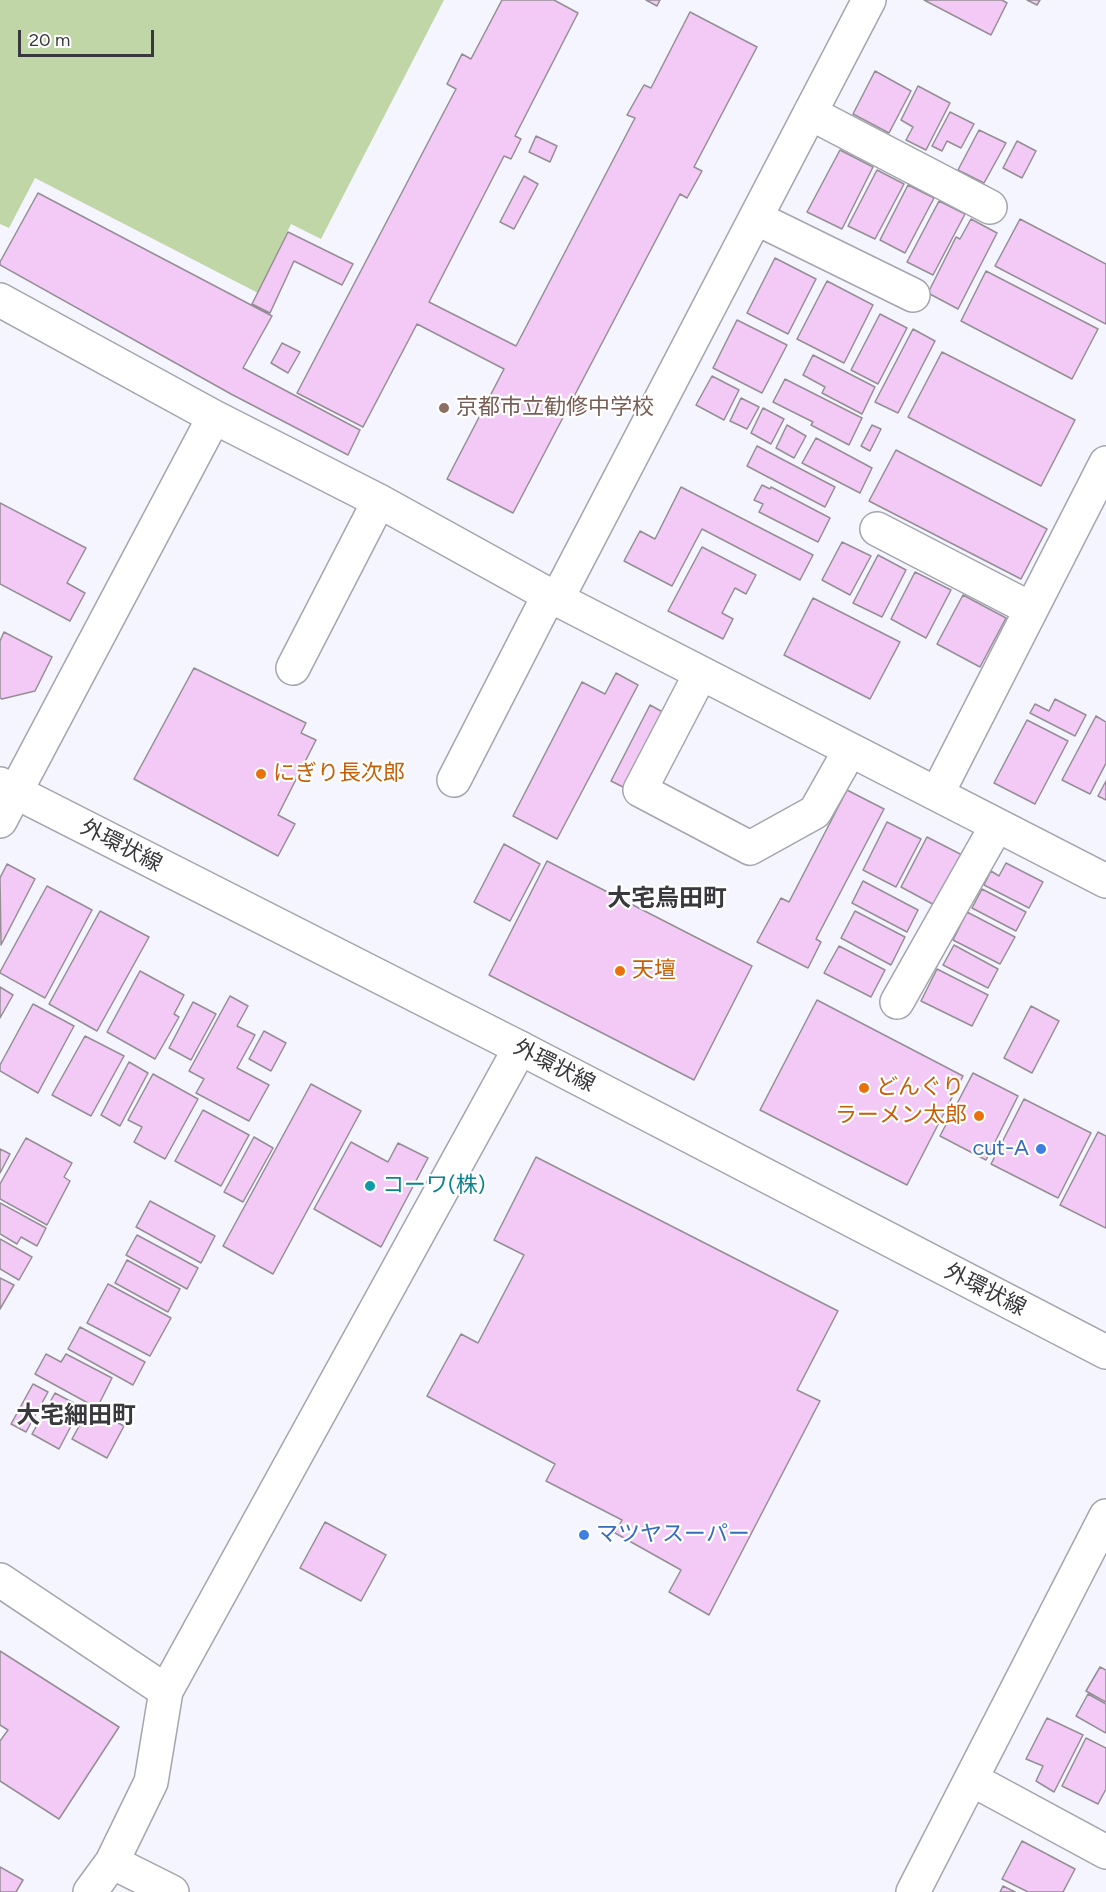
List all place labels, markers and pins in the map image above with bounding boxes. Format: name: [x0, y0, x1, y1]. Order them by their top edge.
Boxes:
place label: 京都市立勧修中学校: [456, 395, 654, 421]
marker: 京都市立勧修中学校: [437, 401, 451, 415]
place label: にぎり長次郎: [273, 761, 405, 787]
marker: にぎり長次郎: [254, 767, 268, 781]
place label: 天壇: [632, 958, 676, 984]
marker: 天壇: [613, 964, 627, 978]
place label: どんぐり: [876, 1075, 964, 1101]
marker: どんぐり: [857, 1081, 871, 1095]
place label: ラーメン太郎: [835, 1103, 967, 1129]
marker: ラーメン太郎: [972, 1109, 986, 1123]
place label: cut-A: [972, 1136, 1029, 1162]
marker: cut-A: [1034, 1142, 1048, 1156]
place label: コーワ(株): [382, 1173, 485, 1199]
marker: コーワ(株): [363, 1179, 377, 1193]
place label: マツヤスーパー: [596, 1522, 750, 1548]
marker: マツヤスーパー: [577, 1528, 591, 1542]

